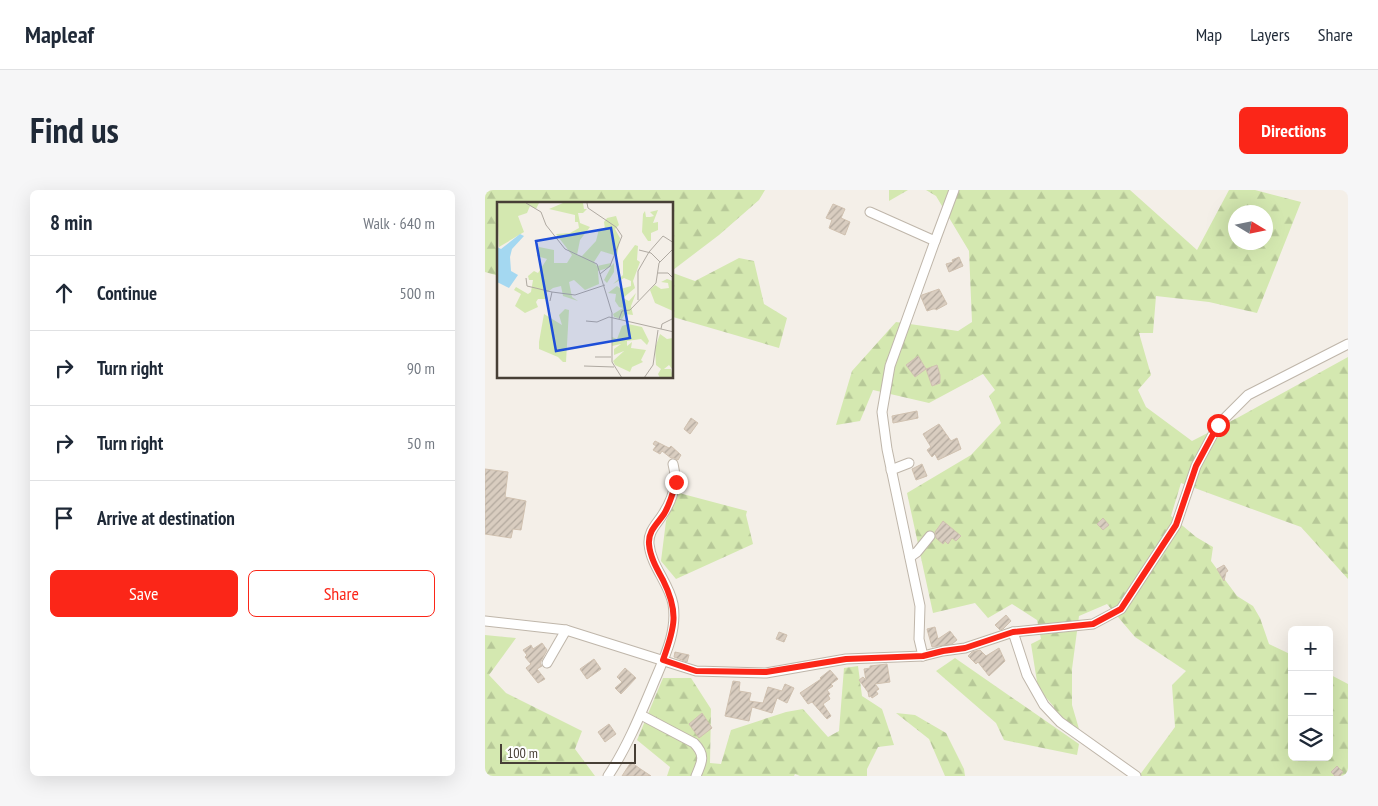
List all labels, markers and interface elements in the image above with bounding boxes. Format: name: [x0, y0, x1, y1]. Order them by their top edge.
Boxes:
text: Mapleaf: [25, 19, 94, 50]
text: Map: [1196, 23, 1222, 46]
text: Layers: [1250, 23, 1290, 46]
text: Share: [1318, 23, 1353, 46]
text: Find us: [30, 107, 119, 153]
button: Directions: [1239, 107, 1348, 154]
inset map: [497, 202, 674, 379]
north arrow: [1228, 205, 1273, 250]
text: 8 min: [50, 209, 92, 236]
text: Walk · 640 m: [363, 213, 435, 233]
icon: ahead: [50, 279, 78, 307]
text: Continue: [97, 281, 157, 305]
text: 500 m: [400, 283, 435, 303]
icon: right: [50, 354, 78, 382]
text: Turn right: [97, 356, 163, 380]
text: 90 m: [407, 358, 435, 378]
route start: [1207, 414, 1230, 437]
icon: right: [50, 429, 78, 457]
text: Turn right: [97, 431, 163, 455]
text: 50 m: [407, 433, 435, 453]
route end: [665, 471, 688, 494]
icon: arrive: [50, 504, 78, 532]
text: Arrive at destination: [97, 506, 235, 530]
button: Save: [50, 570, 238, 617]
button: Share: [248, 570, 435, 617]
map controls: [1288, 626, 1333, 761]
button: +: [1288, 626, 1333, 671]
button: −: [1288, 671, 1333, 716]
button: layers: [1288, 716, 1333, 761]
scale bar: [500, 741, 636, 764]
text: 100 m: [507, 744, 538, 762]

